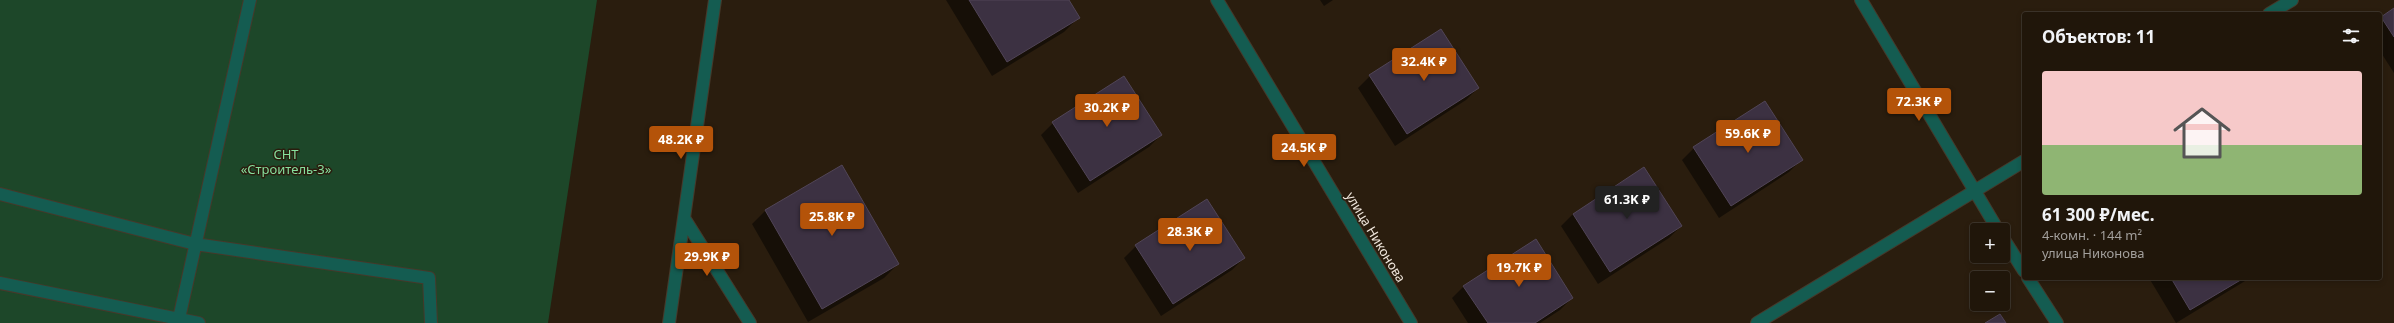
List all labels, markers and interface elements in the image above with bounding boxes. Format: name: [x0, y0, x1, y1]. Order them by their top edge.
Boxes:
text: Объектов: 11: [2042, 25, 2155, 48]
icon: filters: [2340, 25, 2362, 47]
pin: 32.4K ₽: [1387, 48, 1461, 82]
text: 32.4K ₽: [1401, 52, 1447, 70]
pin: 72.3K ₽: [1882, 88, 1956, 122]
text: 72.3K ₽: [1896, 92, 1942, 110]
pin: 30.2K ₽: [1070, 94, 1144, 128]
icon: home: [2166, 97, 2238, 169]
text: 30.2K ₽: [1084, 98, 1130, 116]
pin: 59.6K ₽: [1711, 120, 1785, 154]
text: 59.6K ₽: [1725, 124, 1771, 142]
pin: 48.2K ₽: [644, 126, 718, 160]
text: 48.2K ₽: [658, 130, 704, 148]
pin: 24.5K ₽: [1267, 134, 1341, 168]
text: 24.5K ₽: [1281, 138, 1327, 156]
park label: СНТ «Строитель-3»: [241, 145, 332, 178]
pin: 61.3K ₽: [1590, 186, 1664, 220]
street label: улица Никонова: [1342, 188, 1410, 286]
text: 61.3K ₽: [1604, 190, 1650, 208]
pin: 25.8K ₽: [795, 203, 869, 237]
text: 61 300 ₽/мес.: [2042, 203, 2155, 226]
text: 25.8K ₽: [809, 207, 855, 225]
pin: 28.3K ₽: [1153, 218, 1227, 252]
text: 28.3K ₽: [1167, 222, 1213, 240]
map controls: [1970, 223, 2010, 311]
button: +: [1970, 223, 2010, 263]
text: 4-комн. · 144 m²: [2042, 226, 2142, 244]
pin: 29.9K ₽: [670, 243, 744, 277]
text: улица Никонова: [2042, 244, 2145, 262]
text: 29.9K ₽: [684, 247, 730, 265]
pin: 19.7K ₽: [1482, 254, 1556, 288]
text: 19.7K ₽: [1496, 258, 1542, 276]
button: −: [1970, 271, 2010, 311]

